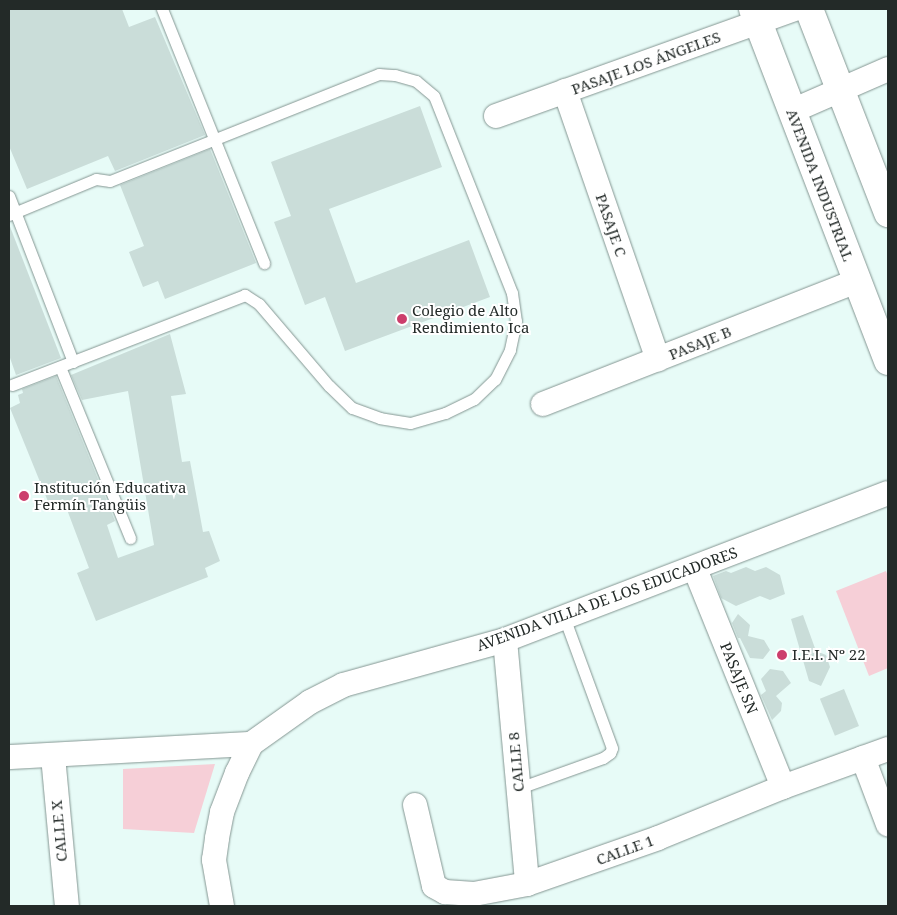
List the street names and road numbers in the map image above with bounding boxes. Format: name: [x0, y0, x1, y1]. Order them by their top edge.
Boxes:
street label: PASAJE LOS ÁNGELES: [569, 28, 723, 98]
street label: AVENIDA INDUSTRIAL: [783, 106, 857, 264]
street label: PASAJE C: [592, 191, 630, 259]
street label: PASAJE B: [666, 322, 734, 364]
street label: AVENIDA VILLA DE LOS EDUCADORES: [474, 543, 740, 655]
street label: PASAJE SN: [717, 640, 761, 716]
street label: CALLE 8: [504, 731, 528, 793]
street label: CALLE X: [47, 800, 71, 862]
street label: CALLE 1: [594, 831, 656, 869]

